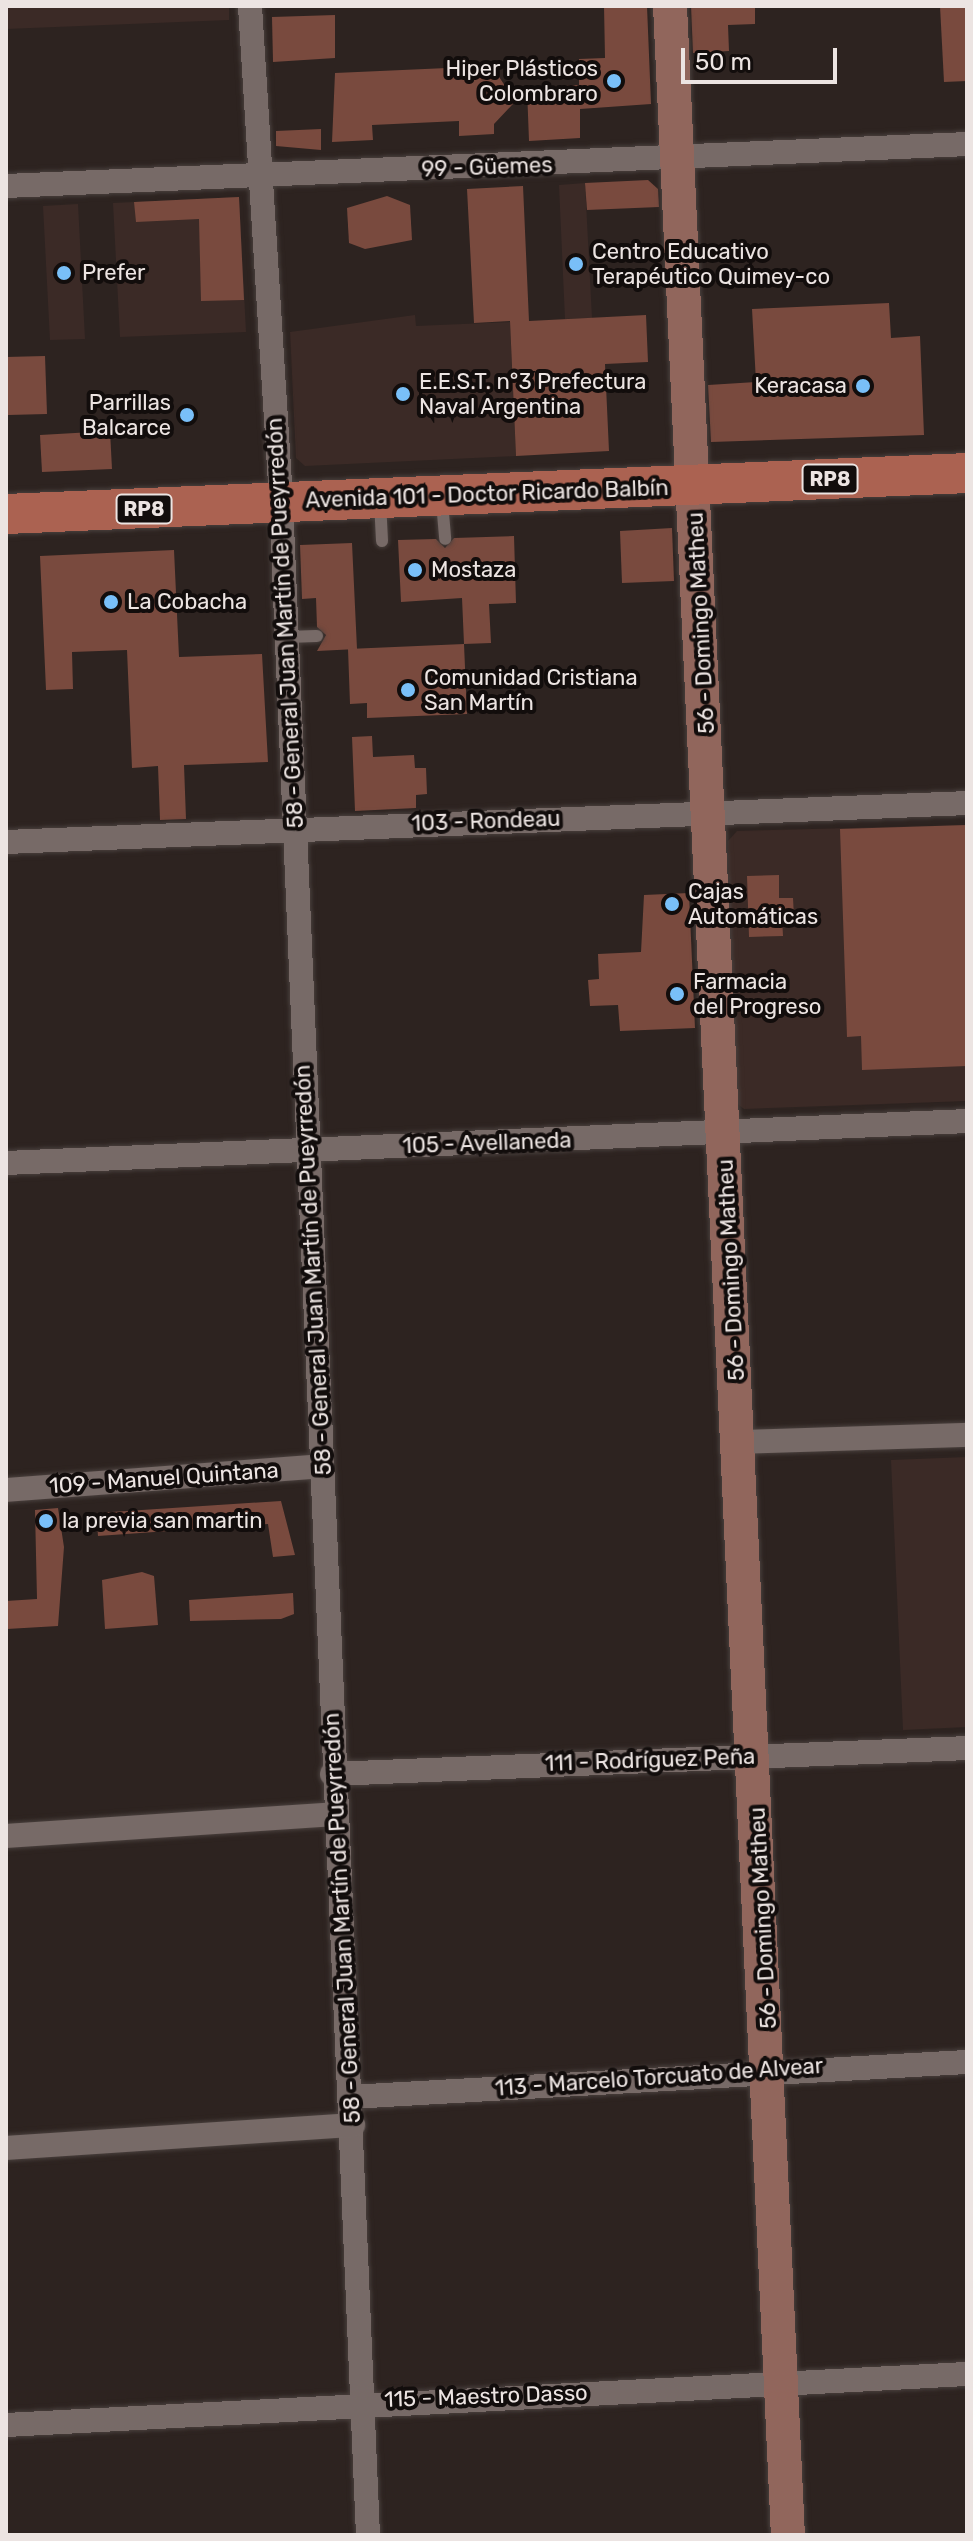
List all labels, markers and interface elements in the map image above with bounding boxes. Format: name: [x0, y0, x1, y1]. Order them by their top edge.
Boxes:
scale bar: [685, 32, 841, 82]
text: 50 m: [695, 48, 752, 76]
place label: Hiper Plásticos Colombraro: [445, 55, 598, 106]
marker: Hiper Plásticos Colombraro: [605, 72, 623, 90]
street label: 99 - Güemes: [421, 152, 553, 182]
place label: Centro Educativo Terapéutico Quimey-co: [592, 238, 830, 290]
marker: Centro Educativo Terapéutico Quimey-co: [567, 255, 585, 273]
place label: Prefer: [82, 260, 145, 286]
marker: Prefer: [53, 262, 75, 284]
place label: E.E.S.T. n°3 Prefectura Naval Argentina: [419, 368, 646, 420]
place label: Keracasa: [754, 373, 847, 399]
marker: Keracasa: [854, 377, 872, 395]
marker: E.E.S.T. n°3 Prefectura Naval Argentina: [394, 385, 412, 403]
place label: Parrillas Balcarce: [82, 389, 171, 440]
marker: Parrillas Balcarce: [178, 406, 196, 424]
street label: 58 - General Juan Martín de Pueyrredón: [261, 417, 309, 829]
road number: RP8: [800, 463, 860, 495]
street label: Avenida 101 - Doctor Ricardo Balbín: [305, 474, 669, 514]
road number: RP8: [114, 493, 174, 525]
street label: 56 - Domingo Matheu: [682, 511, 720, 735]
place label: Mostaza: [431, 557, 516, 583]
marker: Mostaza: [406, 561, 424, 579]
place label: La Cobacha: [127, 589, 247, 615]
marker: La Cobacha: [102, 593, 120, 611]
place label: Comunidad Cristiana San Martín: [424, 664, 638, 716]
marker: Comunidad Cristiana San Martín: [399, 681, 417, 699]
street label: 103 - Rondeau: [411, 805, 561, 837]
place label: Cajas Automáticas: [688, 878, 818, 930]
marker: Cajas Automáticas: [663, 895, 681, 913]
place label: Farmacia del Progreso: [693, 968, 821, 1020]
marker: Farmacia del Progreso: [668, 985, 686, 1003]
street label: 58 - General Juan Martín de Pueyrredón: [289, 1064, 337, 1476]
street label: 105 - Avellaneda: [402, 1127, 572, 1159]
street label: 56 - Domingo Matheu: [712, 1158, 750, 1382]
street label: 109 - Manuel Quintana: [48, 1457, 280, 1499]
place label: la previa san martin: [62, 1508, 263, 1534]
marker: la previa san martin: [37, 1512, 55, 1530]
street label: 58 - General Juan Martín de Pueyrredón: [318, 1712, 366, 2124]
street label: 111 - Rodríguez Peña: [544, 1743, 756, 1777]
street label: 56 - Domingo Matheu: [744, 1806, 782, 2030]
street label: 113 - Marcelo Torcuato de Alvear: [493, 2052, 825, 2102]
street label: 115 - Maestro Dasso: [384, 2379, 588, 2413]

